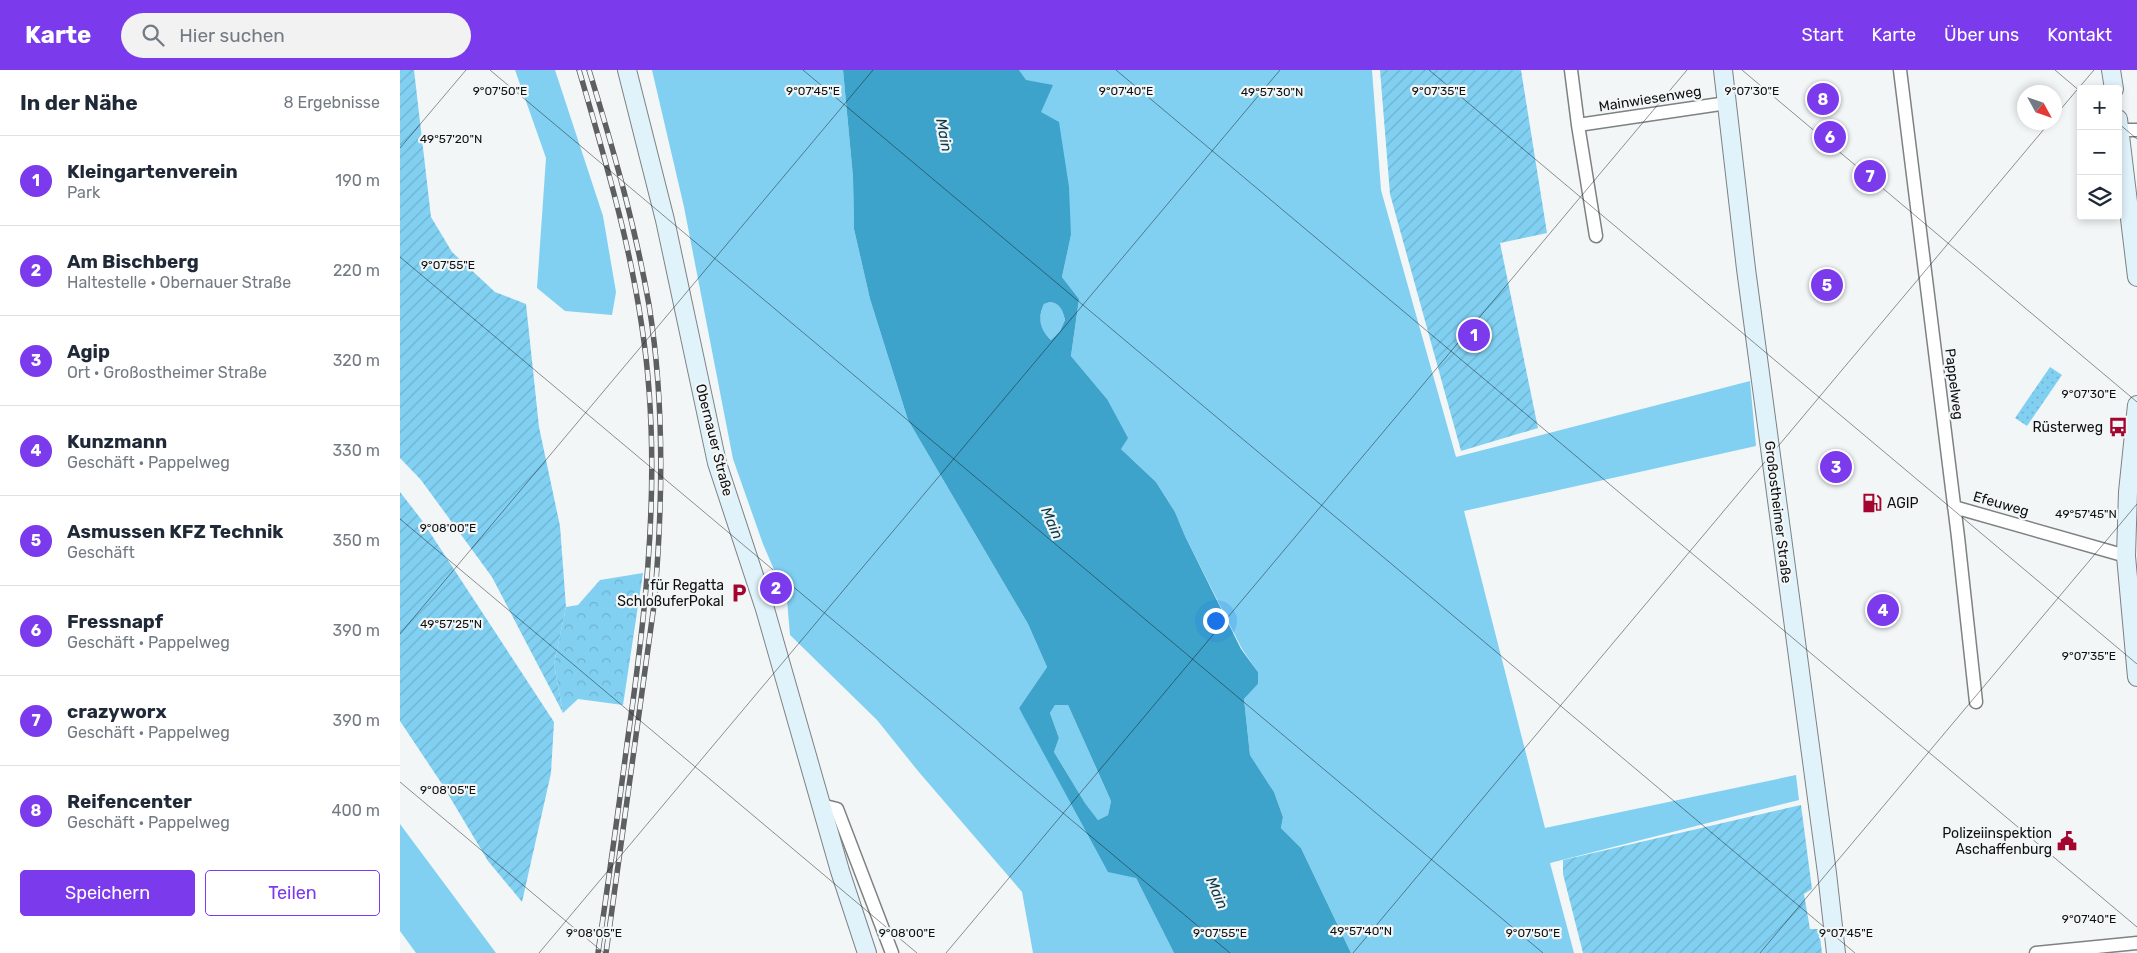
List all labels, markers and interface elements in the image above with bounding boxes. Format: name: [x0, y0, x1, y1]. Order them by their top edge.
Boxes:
search box: [121, 13, 471, 58]
text: Karte: [25, 21, 91, 49]
icon: search: [139, 21, 167, 49]
text: Hier suchen: [179, 24, 285, 47]
text: Start: [1801, 24, 1844, 46]
text: Karte: [1872, 24, 1916, 46]
text: Über uns: [1944, 24, 2019, 46]
text: Kontakt: [2047, 24, 2112, 46]
pin: 8: [1807, 80, 1839, 118]
street label: Mainwiesenweg: [1597, 82, 1703, 116]
text: 9°07'50"E: [473, 84, 527, 98]
text: 9°07'45"E: [786, 84, 840, 98]
text: 9°07'40"E: [1099, 84, 1153, 98]
text: 9°07'35"E: [1412, 84, 1466, 98]
text: 9°07'30"E: [1725, 84, 1779, 98]
text: 49°57'30"N: [1241, 85, 1303, 99]
north arrow: [2017, 85, 2062, 130]
map controls: [2077, 85, 2122, 220]
button: +: [2077, 85, 2122, 130]
text: In der Nähe: [20, 90, 138, 115]
text: 8 Ergebnisse: [283, 93, 380, 112]
water label: Main: [932, 117, 956, 153]
pin: 6: [1814, 118, 1846, 156]
button: −: [2077, 130, 2122, 175]
text: 49°57'20"N: [420, 132, 482, 146]
pin: 7: [1854, 157, 1886, 195]
text: Kleingartenverein: [67, 160, 238, 183]
text: 1: [32, 171, 40, 190]
text: 190 m: [335, 171, 380, 190]
button: layers: [2077, 175, 2122, 220]
text: Park: [67, 183, 100, 202]
text: Am Bischberg: [67, 250, 199, 273]
text: 9°07'55"E: [421, 258, 475, 272]
text: 2: [31, 261, 41, 280]
text: 220 m: [333, 261, 380, 280]
pin: 5: [1811, 266, 1843, 304]
text: Haltestelle · Obernauer Straße: [67, 273, 291, 292]
pin: 1: [1458, 316, 1490, 354]
text: Agip: [67, 340, 110, 363]
street label: Pappelweg: [1941, 347, 1967, 421]
text: 3: [31, 351, 41, 370]
text: 320 m: [333, 351, 380, 370]
text: Ort · Großostheimer Straße: [67, 363, 267, 382]
street label: Obernauer Straße: [692, 382, 736, 498]
text: 9°07'30"E: [2062, 387, 2116, 401]
bus stop icon: Rüsterweg: [2107, 416, 2129, 438]
place label: Rüsterweg: [2032, 419, 2103, 436]
text: Kunzmann: [67, 430, 167, 453]
street label: Großostheimer Straße: [1761, 440, 1795, 584]
text: 4: [31, 441, 41, 460]
text: 330 m: [332, 441, 380, 460]
pin: 3: [1820, 448, 1852, 486]
text: Geschäft · Pappelweg: [67, 453, 230, 472]
street label: Efeuweg: [1971, 488, 2031, 520]
fuel station icon: AGIP: [1861, 492, 1883, 514]
place label: AGIP: [1887, 495, 1919, 512]
water label: Main: [1037, 504, 1067, 542]
text: 49°57'45"N: [2055, 507, 2117, 521]
text: Asmussen KFZ Technik: [67, 520, 283, 543]
text: 9°08'00"E: [420, 521, 476, 535]
text: 5: [31, 531, 41, 550]
text: 350 m: [333, 531, 380, 550]
text: Geschäft: [67, 543, 135, 562]
pin: 2: [760, 569, 792, 607]
place label: für Regatta SchloßuferPokal: [617, 577, 724, 610]
parking icon: für Regatta SchloßuferPokal: [728, 582, 750, 604]
pin: 4: [1867, 591, 1899, 629]
your location: [1203, 608, 1229, 634]
text: Fressnapf: [67, 610, 163, 633]
text: 49°57'25"N: [420, 617, 482, 631]
text: 6: [31, 621, 41, 640]
text: 390 m: [333, 621, 380, 640]
text: Geschäft · Pappelweg: [67, 633, 230, 652]
text: 9°07'35"E: [2062, 649, 2116, 663]
text: crazyworx: [67, 700, 167, 723]
text: 7: [31, 711, 41, 730]
text: 390 m: [333, 711, 380, 730]
text: Geschäft · Pappelweg: [67, 723, 230, 742]
text: 9°08'05"E: [420, 783, 476, 797]
text: Reifencenter: [67, 790, 192, 813]
text: 8: [31, 801, 41, 820]
text: 400 m: [332, 801, 380, 820]
text: Geschäft · Pappelweg: [67, 813, 230, 832]
place label: Polizeiinspektion Aschaffenburg: [1942, 825, 2052, 858]
public building icon: Polizeiinspektion Aschaffenburg: [2056, 830, 2078, 852]
button: Speichern: [20, 870, 195, 916]
button: Teilen: [205, 870, 380, 916]
water label: Main: [1202, 874, 1232, 912]
text: 9°07'40"E: [2062, 912, 2116, 926]
text: 49°57'40"N: [1330, 924, 1392, 938]
text: 9°08'05"E: [566, 926, 622, 940]
text: 9°08'00"E: [879, 926, 935, 940]
text: 9°07'55"E: [1193, 926, 1247, 940]
text: 9°07'50"E: [1506, 926, 1560, 940]
text: 9°07'45"E: [1819, 926, 1873, 940]

